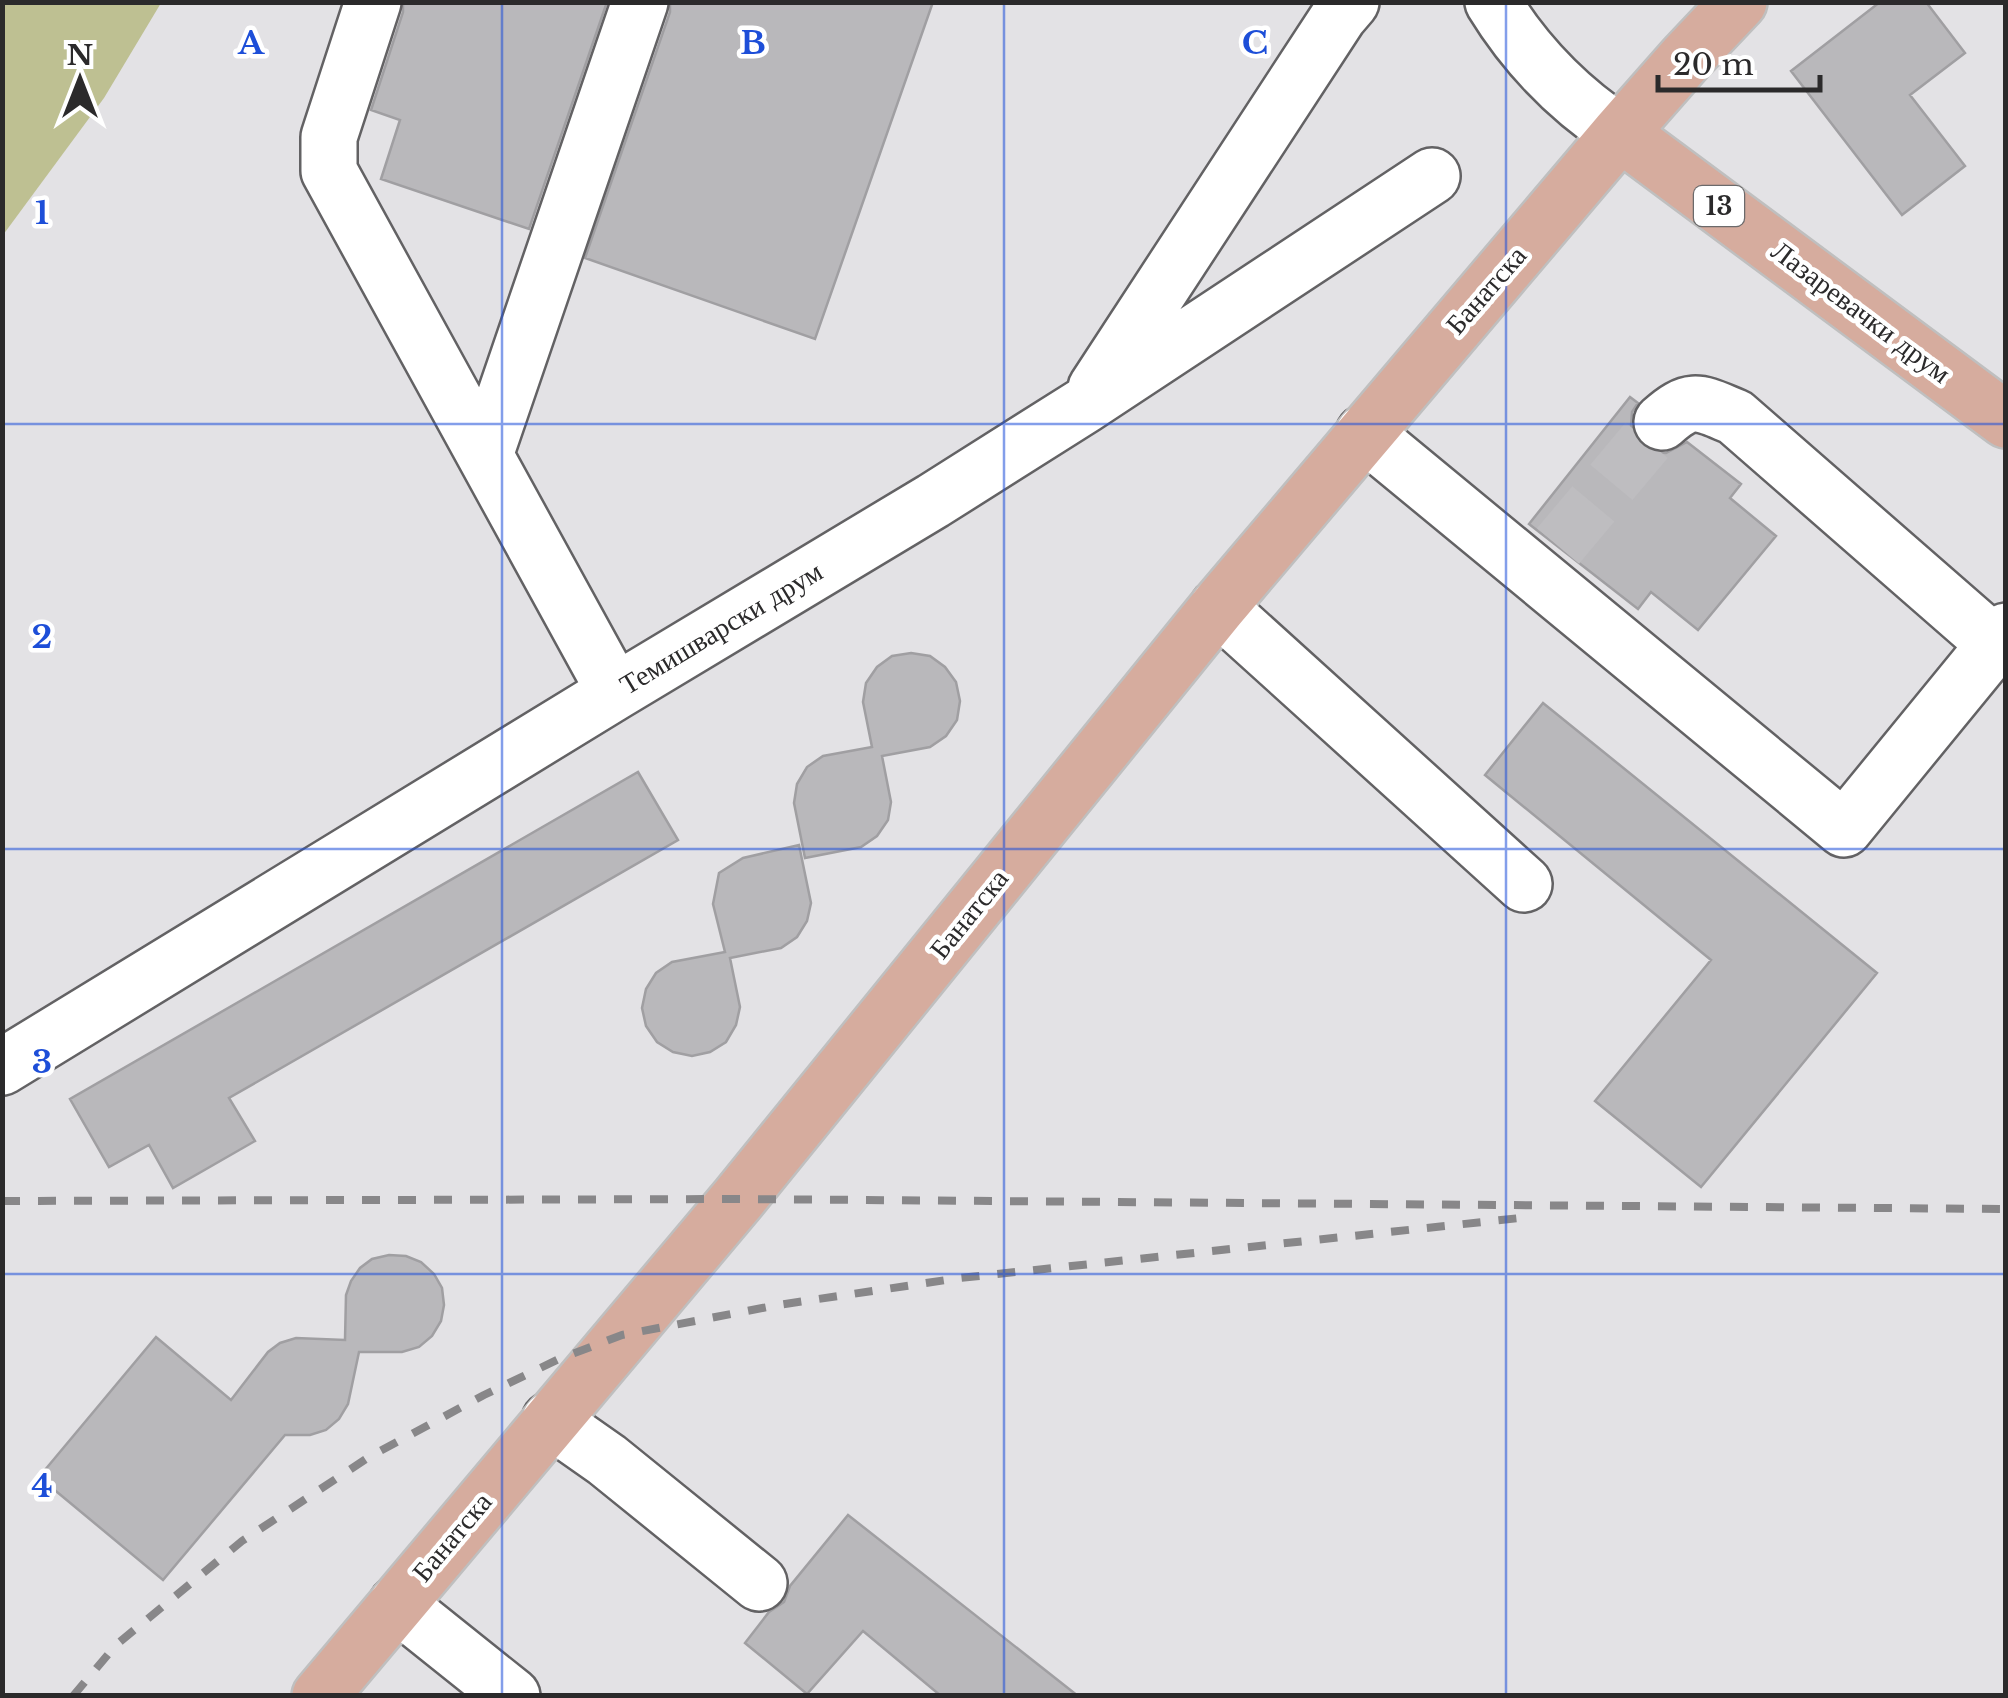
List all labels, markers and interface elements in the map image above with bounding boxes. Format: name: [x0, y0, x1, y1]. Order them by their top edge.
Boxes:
text: A: [237, 23, 265, 63]
text: B: [740, 23, 766, 63]
text: C: [1242, 23, 1268, 63]
north arrow: [30, 30, 130, 130]
scale bar: [1658, 30, 1820, 92]
text: N: [67, 38, 93, 73]
text: 20 m: [1673, 46, 1754, 83]
road number: 13: [1694, 186, 1744, 226]
text: 1: [35, 193, 49, 233]
street label: Лазаревачки друм: [1764, 233, 1958, 391]
street label: Банатска: [1438, 238, 1534, 341]
street label: Темишварски друм: [613, 554, 829, 702]
text: 2: [32, 617, 52, 657]
street label: Банатска: [922, 861, 1016, 966]
text: 3: [32, 1042, 52, 1082]
text: 4: [31, 1466, 53, 1506]
street label: Банатска: [405, 1485, 500, 1589]

